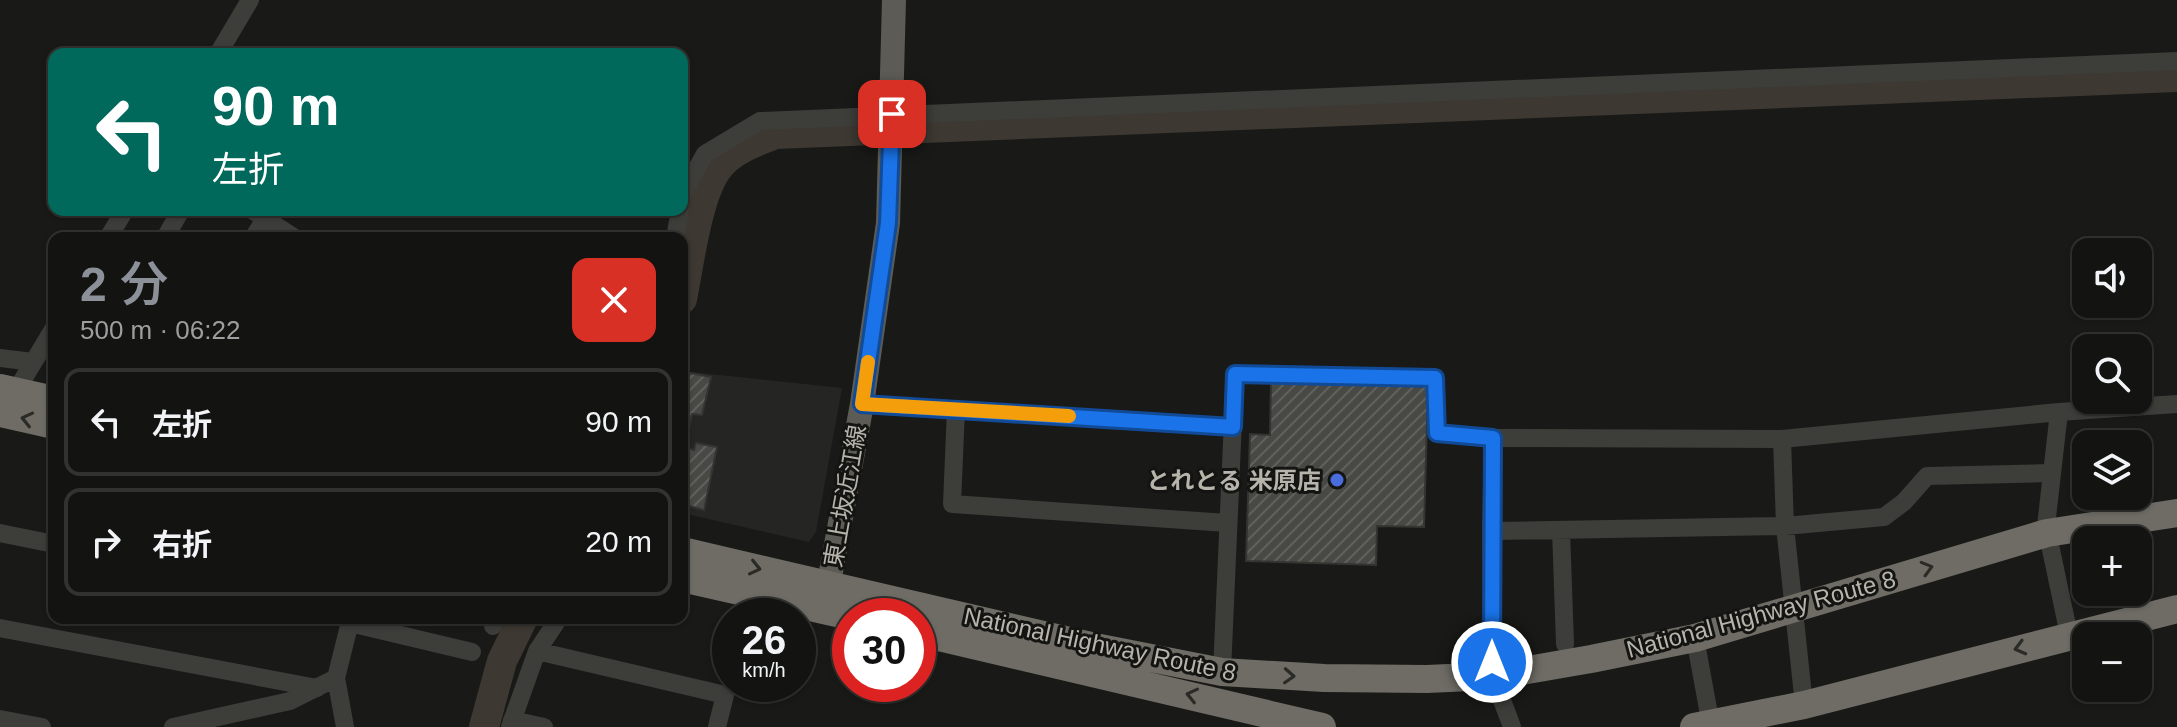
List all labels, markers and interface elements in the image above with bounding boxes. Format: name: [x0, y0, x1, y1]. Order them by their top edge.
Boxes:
text: 90 m: [212, 74, 340, 137]
icon: left: [80, 80, 184, 184]
pin: [858, 80, 926, 148]
icon: arrive: [870, 92, 914, 136]
text: 左折: [212, 149, 284, 190]
map controls: [2072, 238, 2152, 702]
button: sound: [2072, 238, 2152, 318]
text: 2 分: [80, 258, 168, 311]
button: close: [572, 258, 656, 342]
text: 500 m · 06:22: [80, 315, 240, 345]
button: search: [2072, 334, 2152, 414]
icon: left: [84, 400, 128, 444]
text: 90 m: [585, 405, 652, 438]
text: 左折: [152, 408, 212, 441]
one-way arrow: [21, 411, 34, 428]
street label: 東上坂近江線: [819, 423, 871, 569]
button: layers: [2072, 430, 2152, 510]
place label: とれとる 米原店: [1146, 467, 1321, 494]
marker: とれとる 米原店: [1328, 471, 1346, 489]
icon: right: [84, 520, 128, 564]
text: 20 m: [585, 525, 652, 558]
button: +: [2072, 526, 2152, 606]
text: 右折: [152, 528, 212, 561]
one-way arrow: [748, 559, 762, 576]
one-way arrow: [1920, 561, 1933, 577]
street label: National Highway Route 8: [1623, 565, 1899, 663]
speed limit sign: 30: [832, 598, 936, 702]
street label: National Highway Route 8: [961, 602, 1239, 686]
text: 26: [742, 618, 786, 662]
position arrow: [1450, 620, 1534, 704]
button: −: [2072, 622, 2152, 702]
one-way arrow: [2013, 639, 2027, 655]
text: km/h: [742, 659, 786, 681]
one-way arrow: [1283, 667, 1296, 684]
one-way arrow: [1185, 688, 1199, 705]

